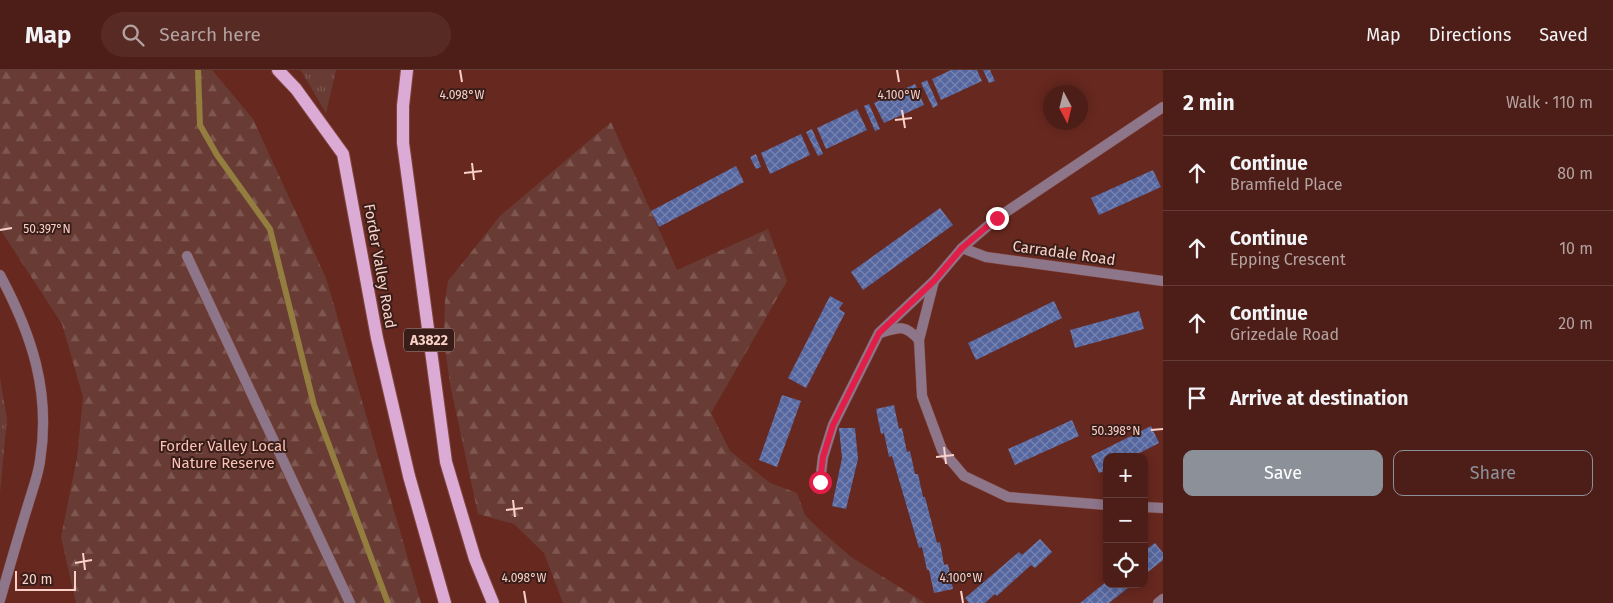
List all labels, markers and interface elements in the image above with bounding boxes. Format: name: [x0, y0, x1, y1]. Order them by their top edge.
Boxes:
search box: [101, 12, 451, 57]
text: Map: [25, 21, 71, 49]
icon: search: [119, 21, 147, 49]
text: Search here: [159, 23, 261, 46]
text: Map: [1366, 24, 1401, 46]
text: Directions: [1429, 24, 1511, 46]
text: Saved: [1539, 24, 1588, 46]
north arrow: [1043, 85, 1088, 130]
text: 4.098°W: [440, 88, 484, 102]
text: 4.100°W: [878, 88, 921, 102]
text: 2 min: [1183, 90, 1235, 116]
text: Walk · 110 m: [1506, 93, 1593, 112]
text: Continue: [1230, 152, 1308, 175]
icon: ahead: [1183, 159, 1211, 187]
text: 80 m: [1557, 164, 1593, 183]
text: Bramfield Place: [1230, 175, 1343, 194]
street label: Forder Valley Road: [360, 202, 400, 330]
route end: [986, 207, 1009, 230]
text: 50.397°N: [23, 222, 71, 236]
text: Continue: [1230, 227, 1308, 250]
icon: ahead: [1183, 234, 1211, 262]
street label: Carradale Road: [1011, 237, 1117, 269]
text: 10 m: [1559, 239, 1593, 258]
text: Epping Crescent: [1230, 250, 1346, 269]
text: Continue: [1230, 302, 1308, 325]
icon: ahead: [1183, 309, 1211, 337]
text: 20 m: [1558, 314, 1593, 333]
text: Grizedale Road: [1230, 325, 1339, 344]
road number: A3822: [404, 328, 454, 352]
icon: arrive: [1183, 384, 1211, 412]
text: Arrive at destination: [1230, 387, 1409, 410]
text: 50.398°N: [1092, 424, 1140, 438]
park label: Forder Valley Local Nature Reserve: [159, 437, 287, 472]
button: Save: [1183, 450, 1383, 496]
button: Share: [1393, 450, 1593, 496]
map controls: [1103, 453, 1148, 588]
button: +: [1103, 453, 1148, 498]
route start: [809, 471, 832, 494]
button: −: [1103, 498, 1148, 543]
button: locate: [1103, 543, 1148, 588]
scale bar: [15, 568, 76, 591]
text: 20 m: [22, 571, 52, 588]
text: 4.098°W: [502, 571, 546, 585]
text: 4.100°W: [940, 571, 983, 585]

